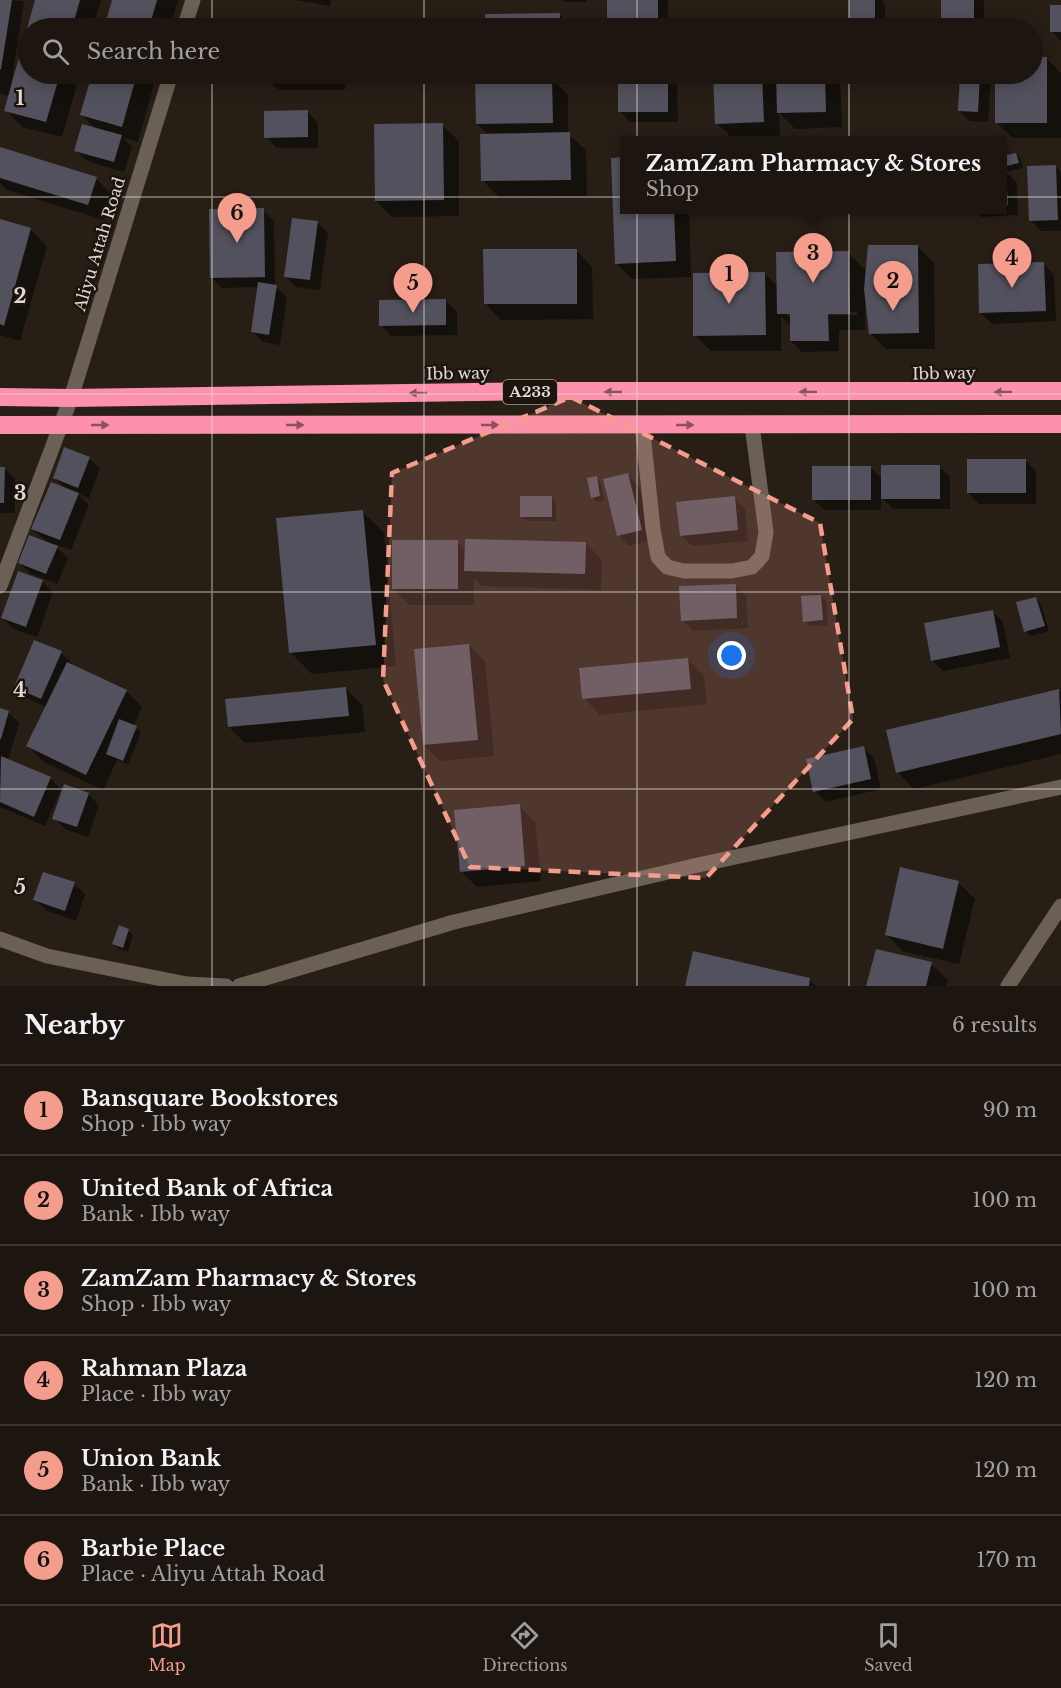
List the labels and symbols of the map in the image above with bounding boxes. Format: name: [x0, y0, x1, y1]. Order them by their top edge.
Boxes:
text: 1: [16, 86, 25, 110]
street label: Aliyu Attah Road: [69, 174, 129, 314]
pin: 6: [218, 194, 256, 243]
pin: 3: [794, 234, 832, 283]
pin: 4: [992, 238, 1032, 288]
pin: 1: [710, 254, 748, 304]
pin: 2: [874, 262, 912, 311]
pin: 5: [394, 264, 432, 313]
text: 2: [13, 284, 27, 308]
street label: Ibb way: [426, 362, 491, 384]
street label: Ibb way: [912, 362, 977, 384]
road number: A233: [503, 380, 557, 404]
one-way arrow: [603, 387, 622, 397]
one-way arrow: [798, 387, 817, 397]
one-way arrow: [993, 387, 1012, 397]
one-way arrow: [408, 388, 427, 398]
one-way arrow: [91, 420, 110, 430]
one-way arrow: [286, 420, 305, 430]
one-way arrow: [481, 420, 500, 430]
one-way arrow: [676, 420, 695, 430]
text: 3: [14, 481, 26, 505]
your location: [717, 641, 746, 670]
text: 4: [13, 678, 27, 702]
text: 5: [14, 875, 26, 899]

